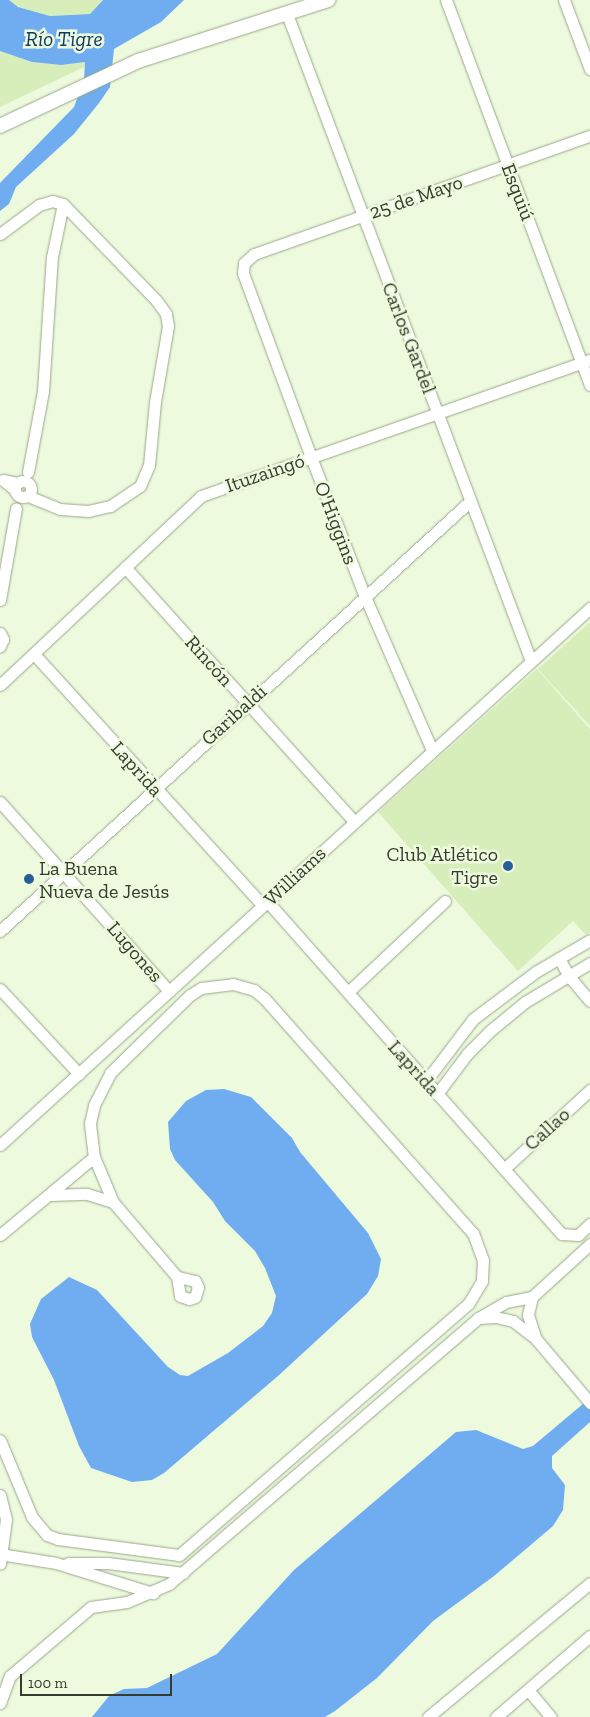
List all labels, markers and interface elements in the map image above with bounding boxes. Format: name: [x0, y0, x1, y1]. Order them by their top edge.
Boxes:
water label: Río Tigre: [25, 26, 103, 52]
street label: Esquiú: [496, 160, 540, 224]
street label: 25 de Mayo: [366, 170, 466, 224]
street label: Carlos Gardel: [377, 279, 441, 397]
street label: Ituzaingó: [222, 448, 308, 498]
street label: O'Higgins: [309, 478, 363, 568]
street label: Rincón: [180, 631, 238, 691]
street label: Garibaldi: [196, 679, 272, 751]
street label: Laprida: [106, 736, 168, 802]
street label: Williams: [259, 841, 331, 911]
place label: Club Atlético Tigre: [386, 842, 498, 889]
place label: La Buena Nueva de Jesús: [39, 856, 170, 903]
marker: Club Atlético Tigre: [502, 860, 514, 872]
marker: La Buena Nueva de Jesús: [23, 873, 35, 885]
street label: Lugones: [102, 917, 168, 987]
street label: Laprida: [383, 1035, 445, 1101]
street label: Callao: [519, 1102, 575, 1156]
scale bar: [22, 1664, 175, 1696]
text: 100 m: [28, 1674, 67, 1692]

